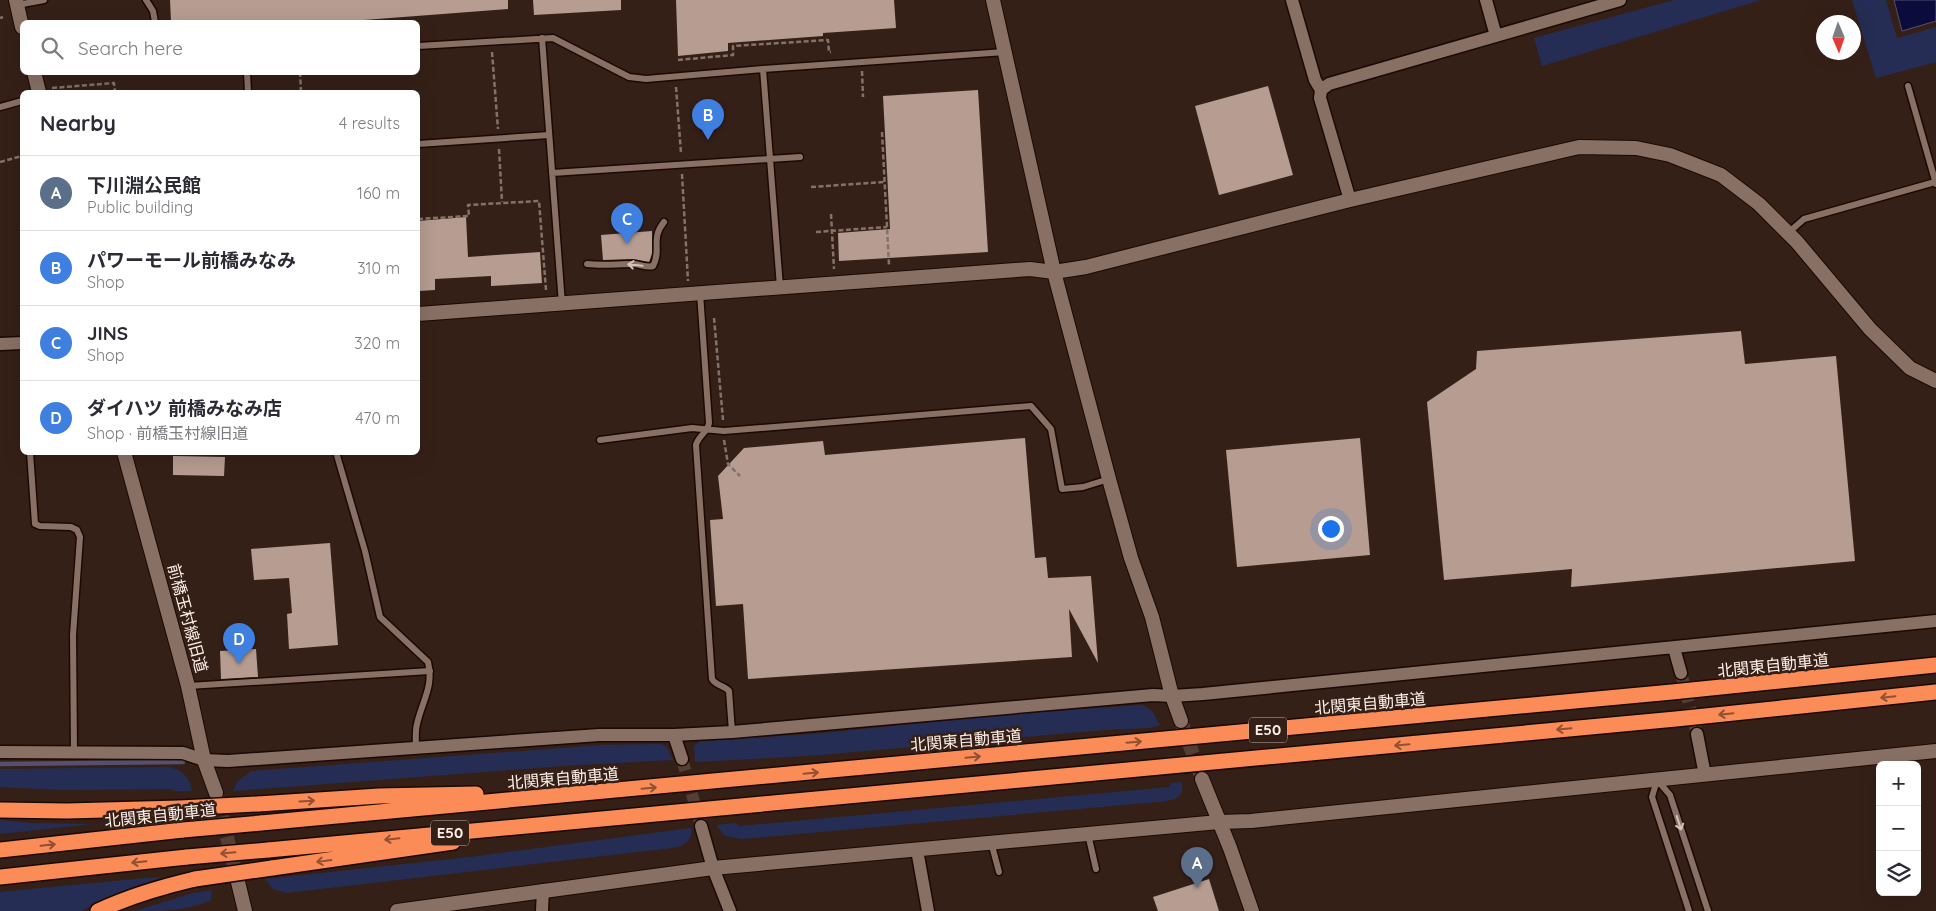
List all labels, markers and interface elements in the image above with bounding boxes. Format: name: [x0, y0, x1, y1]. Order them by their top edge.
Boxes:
north arrow: [1816, 15, 1861, 60]
search box: [20, 20, 420, 75]
icon: search: [38, 34, 66, 62]
text: Search here: [78, 36, 183, 60]
pin: B: [692, 99, 724, 140]
text: Nearby: [40, 110, 116, 136]
text: 4 results: [339, 113, 400, 133]
text: 下川淵公民館: [87, 173, 201, 197]
text: A: [51, 183, 61, 203]
text: 160 m: [357, 183, 400, 203]
text: Public building: [87, 197, 193, 217]
pin: C: [611, 203, 643, 244]
text: パワーモール前橋みなみ: [87, 248, 296, 272]
text: B: [51, 258, 61, 278]
text: 310 m: [357, 258, 400, 278]
one-way arrow: [628, 261, 644, 270]
text: Shop: [87, 272, 124, 292]
text: JINS: [87, 321, 128, 345]
text: C: [51, 333, 61, 353]
text: 320 m: [354, 333, 400, 353]
text: Shop: [87, 345, 124, 365]
text: ダイハツ 前橋みなみ店: [87, 396, 282, 420]
text: D: [50, 408, 62, 428]
text: 470 m: [355, 408, 400, 428]
text: Shop · 前橋玉村線旧道: [87, 423, 248, 443]
your location: [1318, 516, 1344, 542]
street label: 前橋玉村線旧道: [164, 561, 212, 675]
pin: D: [223, 623, 255, 664]
street label: 北関東自動車道: [1716, 649, 1830, 681]
street label: 北関東自動車道: [1313, 688, 1427, 718]
one-way arrow: [1880, 692, 1896, 702]
one-way arrow: [1718, 709, 1734, 719]
road number: E50: [1249, 718, 1287, 742]
street label: 北関東自動車道: [909, 725, 1023, 755]
one-way arrow: [1556, 725, 1572, 734]
one-way arrow: [1126, 737, 1142, 747]
one-way arrow: [1395, 740, 1411, 749]
one-way arrow: [964, 753, 980, 762]
map controls: [1876, 761, 1921, 896]
button: +: [1876, 761, 1921, 806]
street label: 北関東自動車道: [506, 763, 620, 793]
one-way arrow: [802, 768, 818, 778]
one-way arrow: [641, 783, 657, 792]
one-way arrow: [299, 797, 315, 806]
street label: 北関東自動車道: [103, 799, 217, 831]
button: −: [1876, 806, 1921, 851]
one-way arrow: [1674, 814, 1684, 830]
road number: E50: [431, 820, 469, 846]
one-way arrow: [384, 834, 400, 844]
one-way arrow: [40, 840, 56, 849]
pin: A: [1181, 847, 1213, 888]
one-way arrow: [220, 848, 236, 858]
button: layers: [1876, 851, 1921, 896]
one-way arrow: [316, 856, 332, 866]
one-way arrow: [131, 857, 147, 867]

